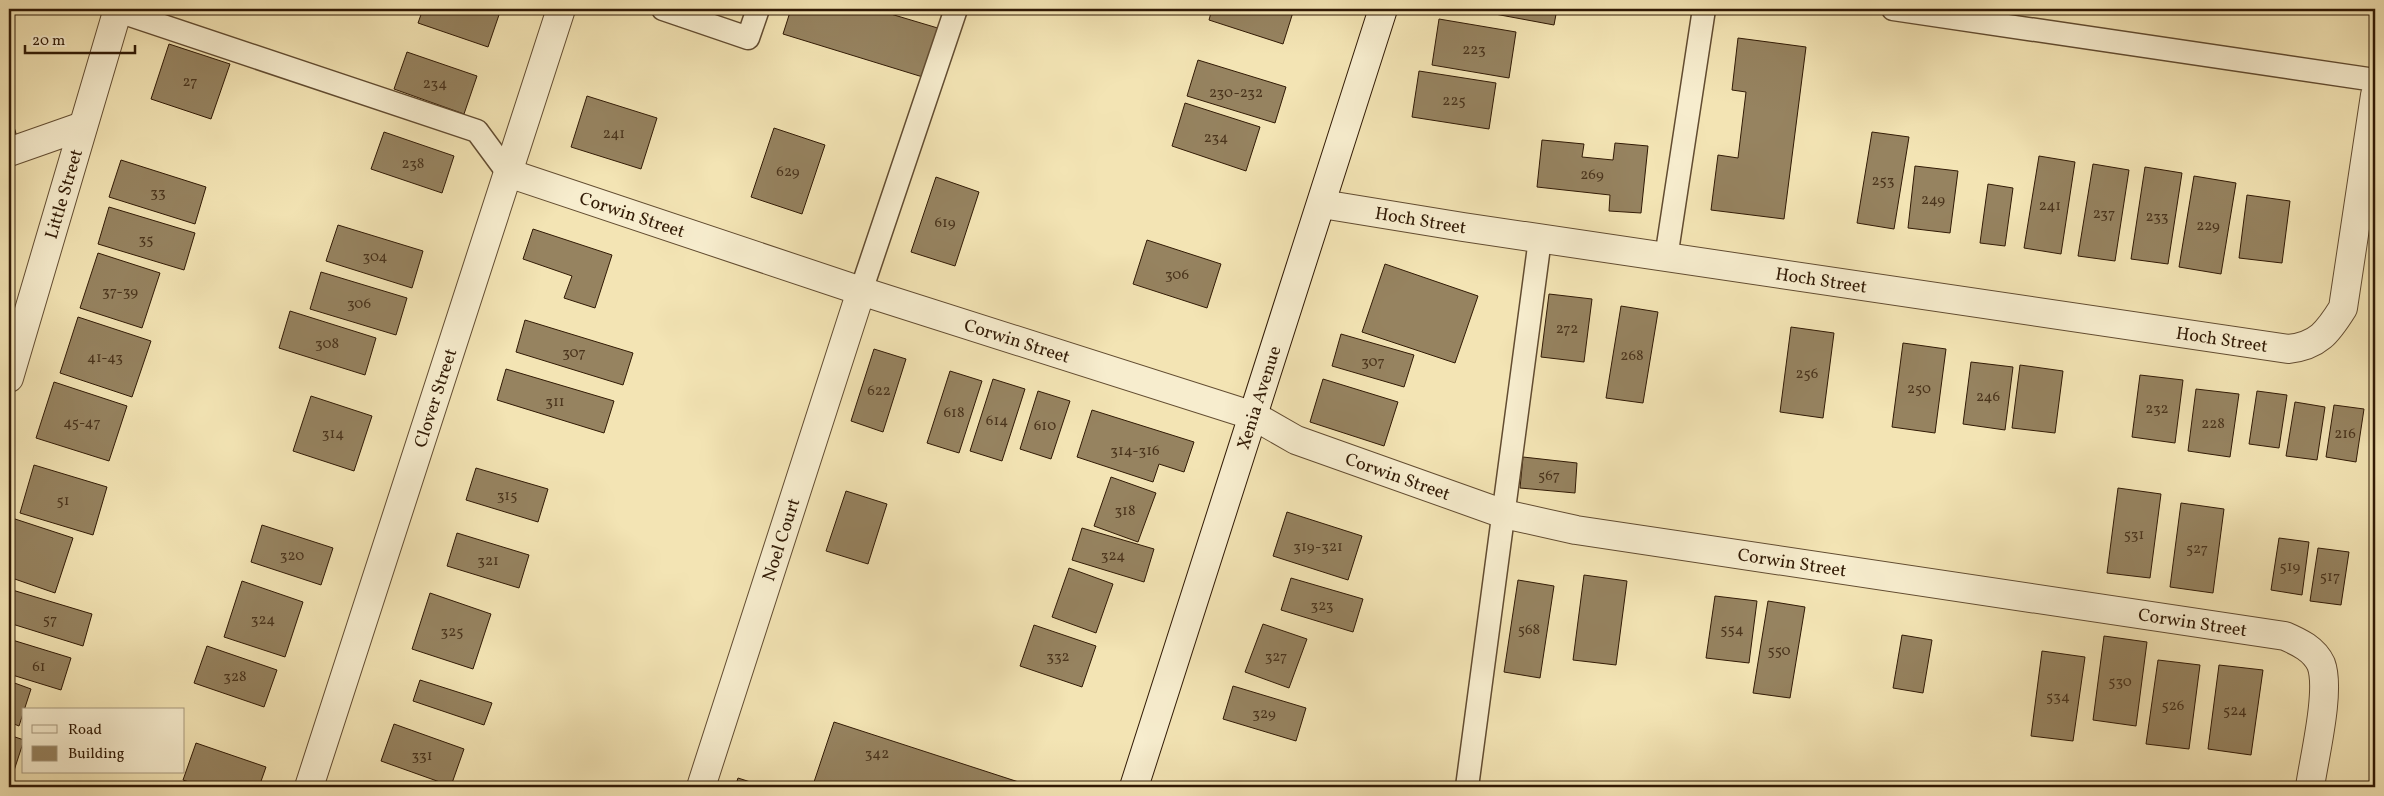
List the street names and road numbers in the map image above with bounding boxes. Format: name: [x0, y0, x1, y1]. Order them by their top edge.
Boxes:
street label: Little Street: [40, 146, 90, 242]
street label: Corwin Street: [576, 187, 688, 245]
street label: Hoch Street: [1373, 202, 1468, 241]
street label: Hoch Street: [1774, 262, 1869, 301]
street label: Corwin Street: [961, 314, 1073, 371]
street label: Hoch Street: [2174, 322, 2269, 360]
street label: Xenia Avenue: [1232, 343, 1288, 453]
street label: Clover Street: [409, 346, 464, 451]
street label: Corwin Street: [1341, 447, 1453, 508]
street label: Noel Court: [757, 495, 807, 585]
street label: Corwin Street: [1736, 543, 1848, 584]
street label: Corwin Street: [2136, 603, 2249, 644]

